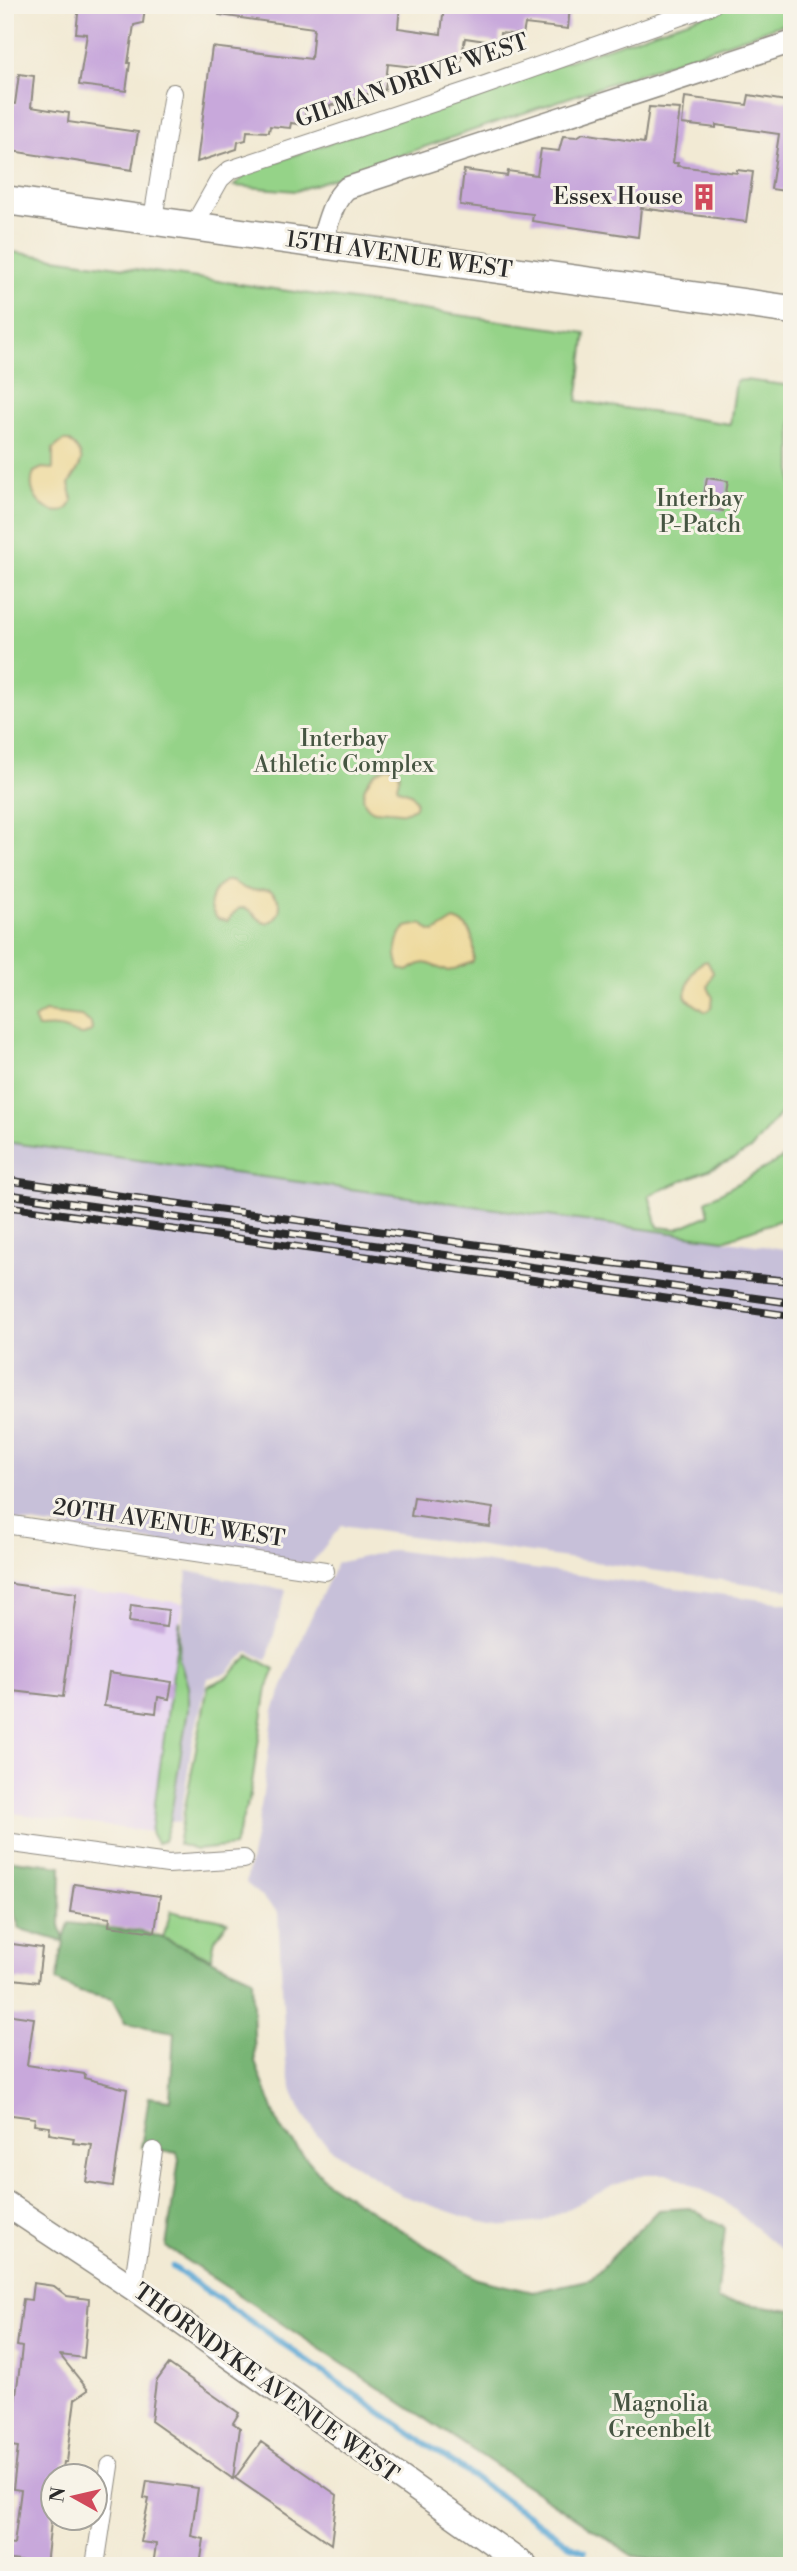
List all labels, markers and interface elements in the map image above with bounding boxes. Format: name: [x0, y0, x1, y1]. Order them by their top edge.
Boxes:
street label: GILMAN DRIVE WEST: [292, 28, 532, 134]
building icon: Essex House: [689, 182, 719, 212]
place label: Essex House: [553, 183, 683, 211]
street label: 15TH AVENUE WEST: [284, 225, 514, 285]
park label: Interbay P-Patch: [656, 485, 745, 539]
park label: Interbay Athletic Complex: [253, 725, 435, 779]
street label: 20TH AVENUE WEST: [51, 1493, 287, 1553]
street label: THORNDYKE AVENUE WEST: [128, 2277, 404, 2489]
park label: Magnolia Greenbelt: [608, 2390, 712, 2444]
north arrow: [38, 2462, 108, 2532]
text: N: [45, 2486, 71, 2504]

